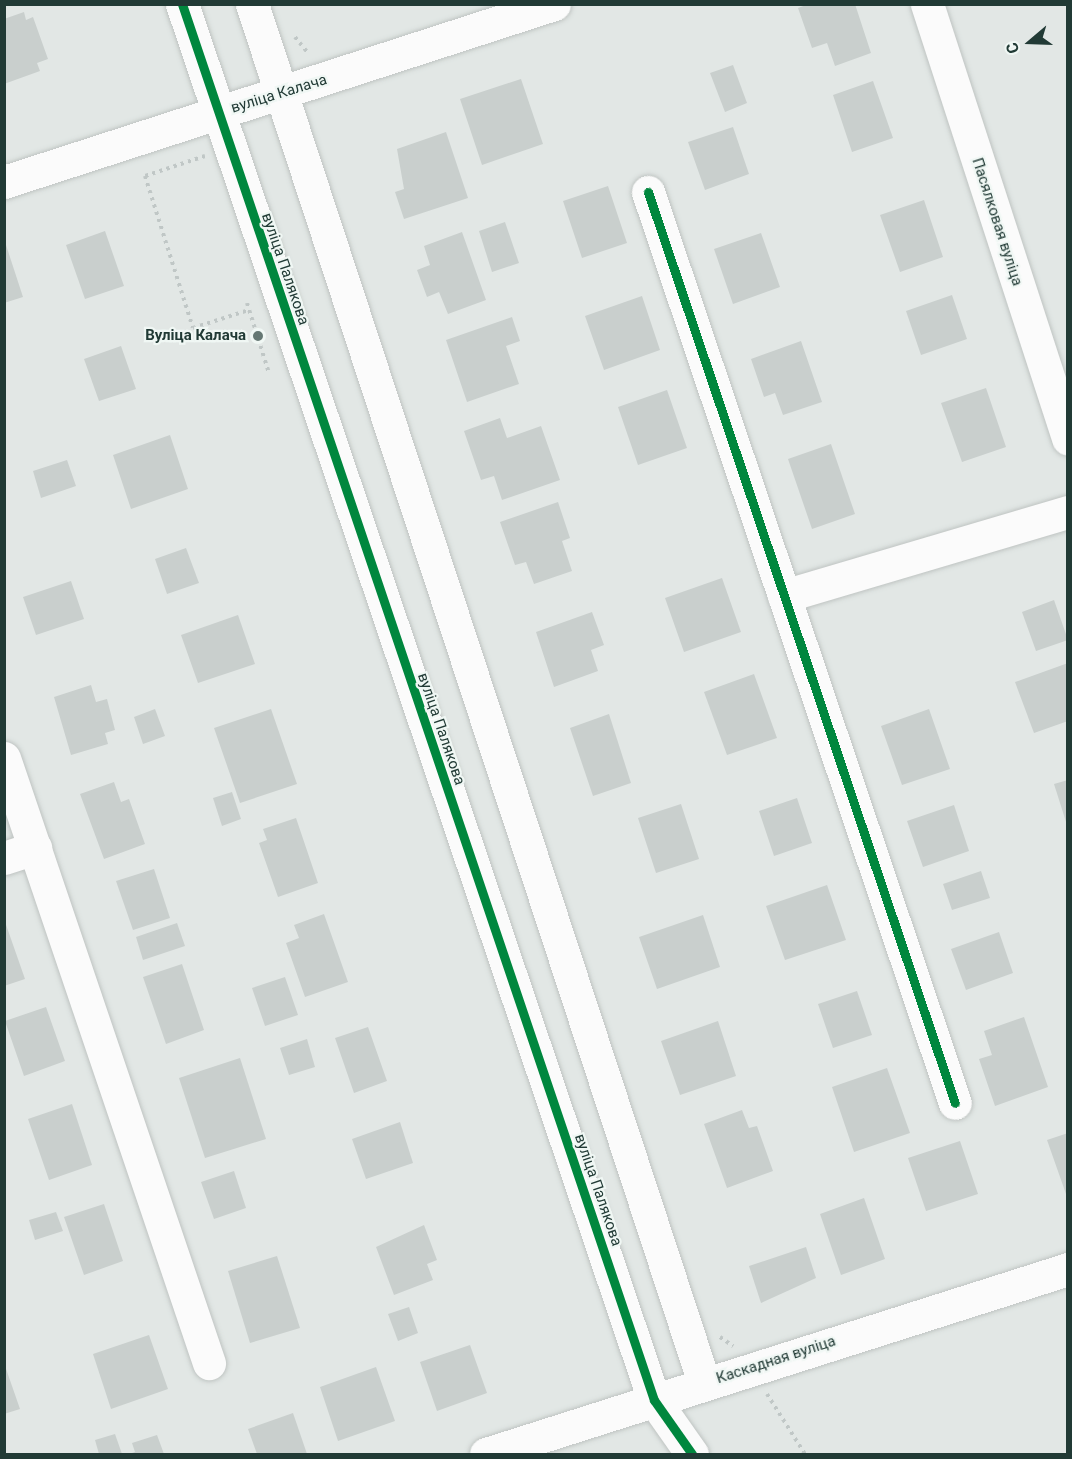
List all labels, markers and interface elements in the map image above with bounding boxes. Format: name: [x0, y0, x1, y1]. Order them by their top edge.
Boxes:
north arrow: [1000, 12, 1060, 72]
text: С: [1002, 40, 1023, 56]
street label: вуліца Калача: [229, 71, 329, 117]
street label: Пасялковая вуліца: [968, 156, 1026, 288]
street label: вуліца Палякова: [257, 211, 313, 327]
place label: Вуліца Калача: [145, 327, 246, 345]
marker: Вуліца Калача: [251, 329, 265, 343]
street label: вуліца Палякова: [413, 671, 469, 787]
street label: вуліца Палякова: [570, 1132, 626, 1248]
street label: Каскадная вуліца: [714, 1332, 838, 1388]

